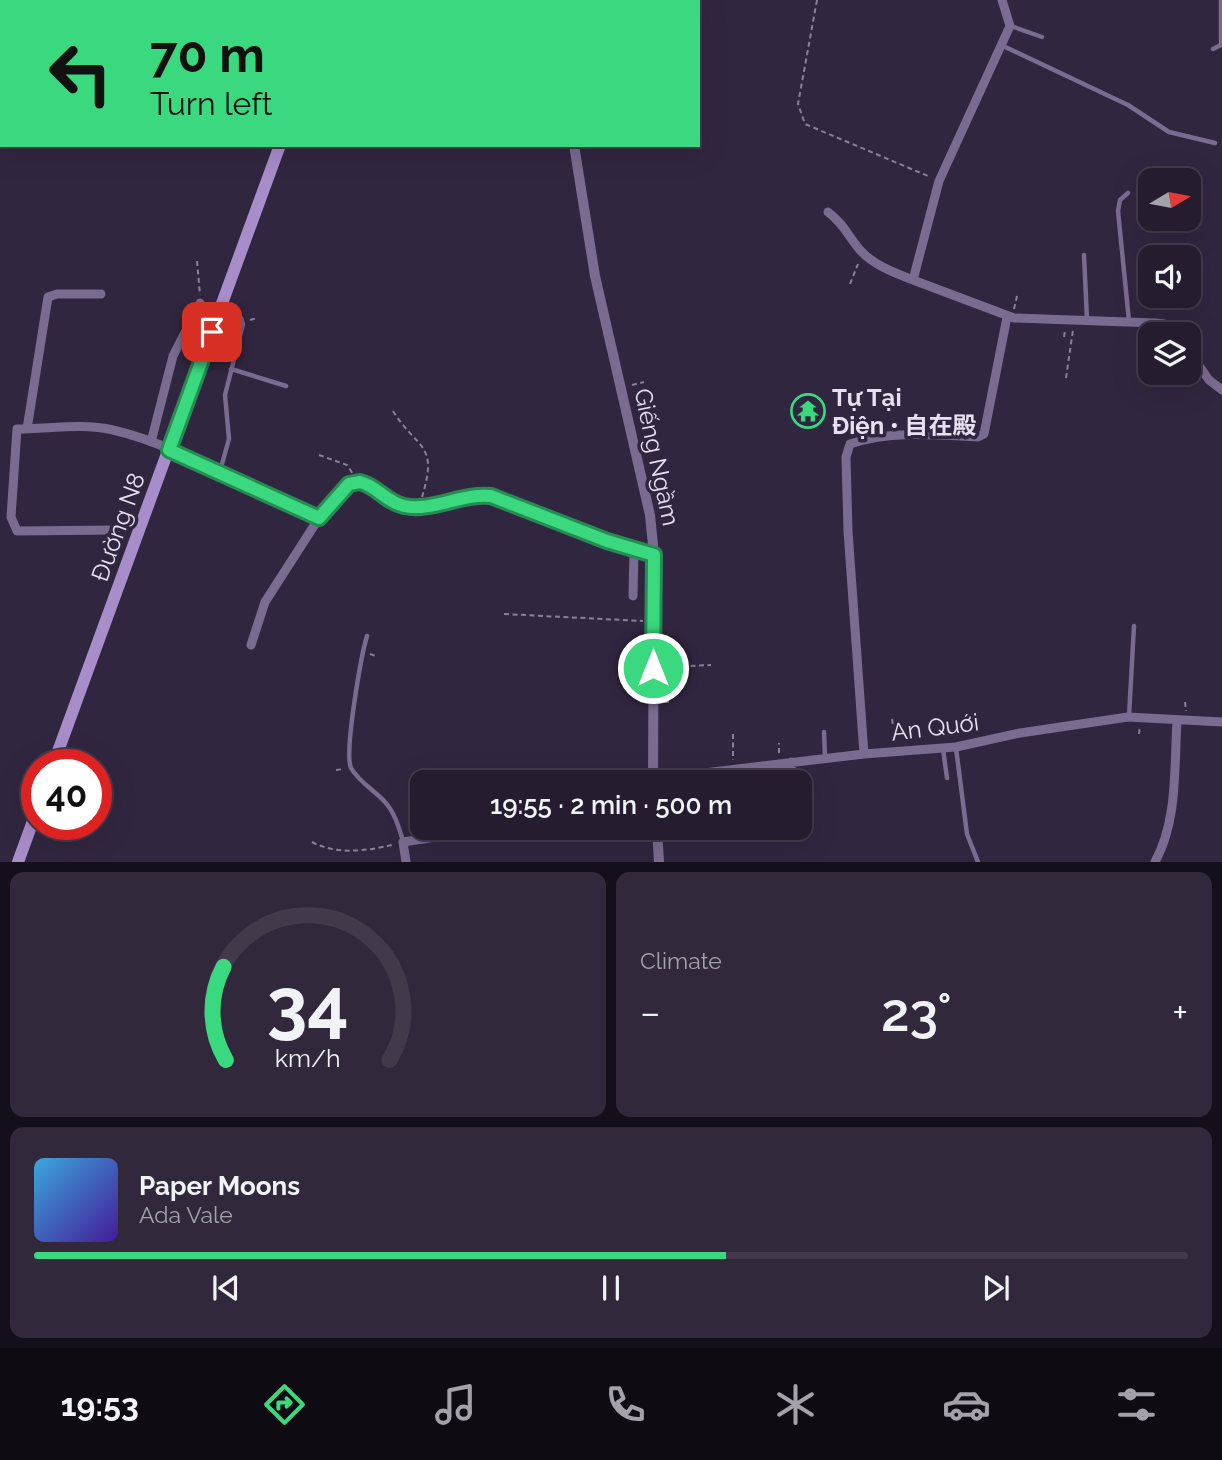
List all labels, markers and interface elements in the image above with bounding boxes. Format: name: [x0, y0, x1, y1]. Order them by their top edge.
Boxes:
text: 70 m: [150, 26, 265, 83]
icon: left: [35, 28, 126, 119]
text: Turn left: [150, 85, 272, 122]
north arrow: [1138, 168, 1200, 231]
map controls: [1138, 168, 1201, 385]
button: sound: [1138, 245, 1201, 308]
pin: [182, 302, 242, 362]
icon: arrive: [193, 313, 231, 351]
button: layers: [1138, 322, 1201, 385]
place label: Tự Tại Điện • 自在殿: [832, 383, 976, 440]
street label: Giếng Ngầm: [628, 386, 686, 528]
temple icon: Tự Tại Điện • 自在殿: [789, 392, 827, 430]
street label: Đường N8: [85, 469, 151, 585]
position arrow: [616, 631, 690, 705]
street label: An Quới: [890, 707, 980, 747]
speed limit sign: 40: [21, 749, 112, 840]
text: 19:55 · 2 min · 500 m: [490, 790, 732, 820]
text: Climate: [640, 947, 722, 974]
text: 34: [267, 963, 349, 1048]
text: 23°: [881, 982, 952, 1043]
text: −: [640, 990, 660, 1035]
text: +: [1172, 990, 1188, 1035]
text: km/h: [275, 1043, 341, 1073]
text: Paper Moons: [139, 1171, 300, 1201]
text: Ada Vale: [139, 1201, 233, 1228]
icon: previous: [207, 1269, 245, 1307]
icon: pause: [592, 1269, 630, 1307]
icon: next: [977, 1269, 1015, 1307]
icon: directions: [260, 1380, 309, 1429]
icon: music: [431, 1380, 480, 1429]
icon: phone: [601, 1380, 650, 1429]
icon: climate: [771, 1380, 820, 1429]
icon: car: [942, 1380, 991, 1429]
icon: filters: [1112, 1380, 1161, 1429]
text: 19:53: [61, 1386, 139, 1423]

